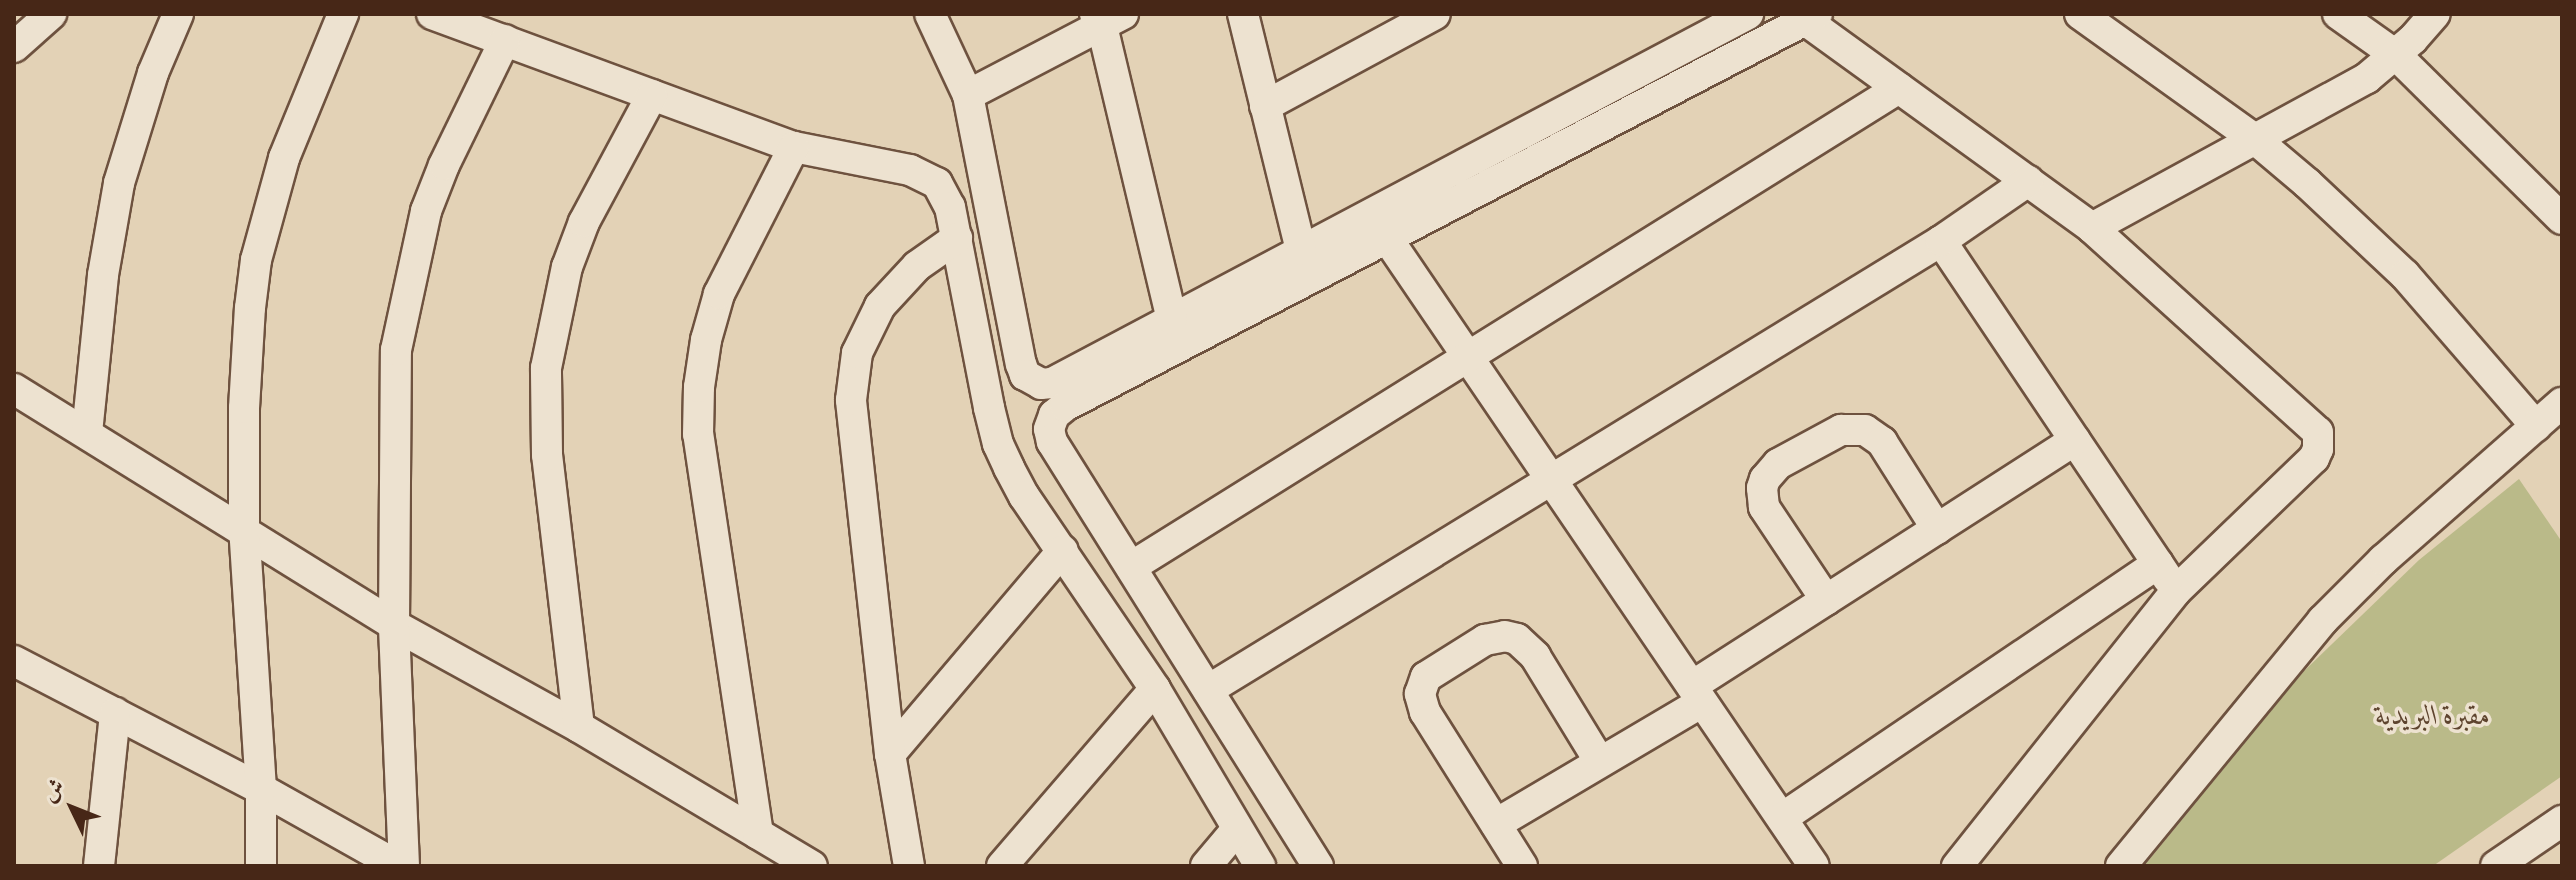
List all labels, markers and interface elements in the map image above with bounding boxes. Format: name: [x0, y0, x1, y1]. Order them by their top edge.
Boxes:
park label: مقبرة البريدية: [2375, 700, 2491, 734]
north arrow: [32, 768, 112, 848]
text: ش: [35, 773, 73, 810]

